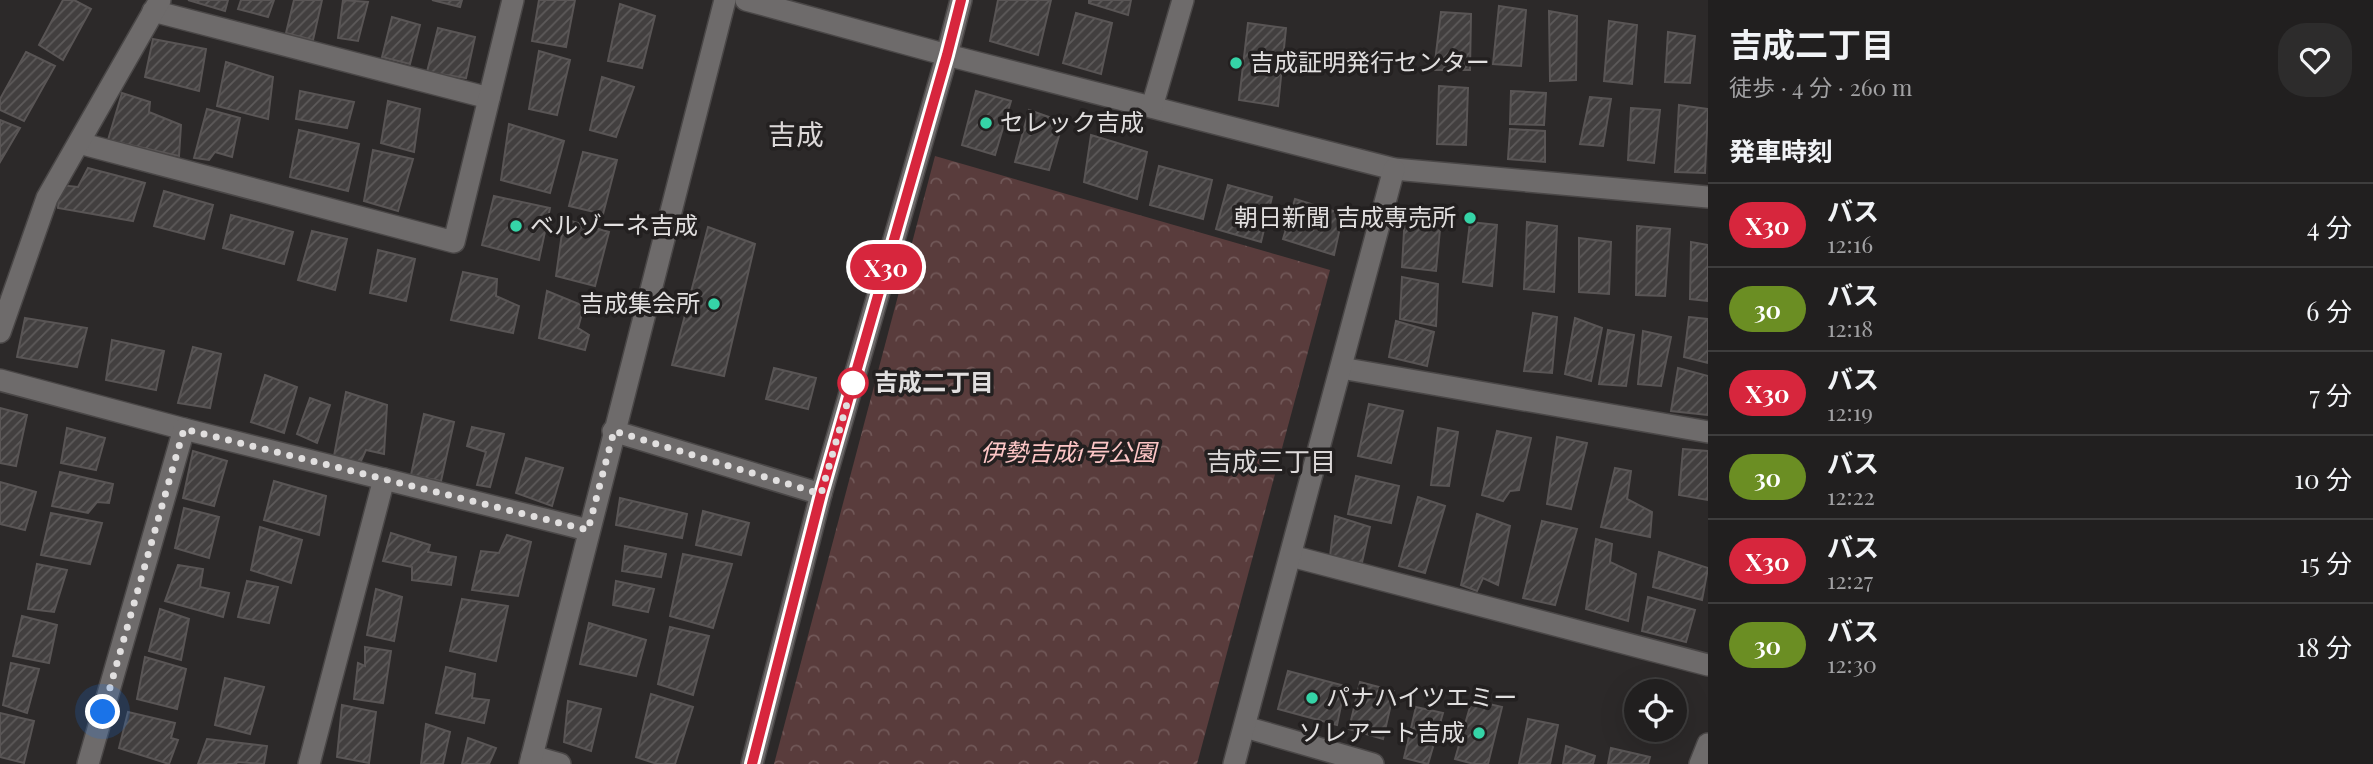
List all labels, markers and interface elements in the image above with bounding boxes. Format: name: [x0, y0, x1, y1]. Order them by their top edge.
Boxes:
text: 吉成二丁目: [1729, 21, 1894, 65]
button: heart: [2278, 23, 2352, 97]
place label: 吉成証明発行センター: [1250, 45, 1490, 77]
marker: 吉成証明発行センター: [1228, 55, 1244, 71]
text: 徒歩 · 4 分 · 260 m: [1729, 71, 1913, 102]
place label: セレック吉成: [1000, 105, 1144, 137]
district label: 吉成: [768, 115, 824, 152]
marker: セレック吉成: [978, 115, 994, 131]
text: 発車時刻: [1729, 133, 1833, 168]
text: バス: [1827, 193, 1879, 228]
place label: 朝日新聞 吉成専売所: [1234, 200, 1456, 232]
place label: ベルゾーネ吉成: [530, 208, 698, 240]
text: X30: [1746, 209, 1789, 241]
text: 4 分: [2307, 209, 2352, 244]
marker: 朝日新聞 吉成専売所: [1462, 210, 1478, 226]
marker: ベルゾーネ吉成: [508, 218, 524, 234]
text: 12:16: [1827, 228, 1873, 259]
line badge: X30: [846, 244, 926, 290]
text: X30: [864, 251, 908, 283]
text: バス: [1827, 277, 1879, 312]
place label: 吉成集会所: [580, 286, 700, 318]
text: 30: [1754, 293, 1781, 325]
text: 6 分: [2306, 293, 2352, 328]
marker: 吉成集会所: [706, 296, 722, 312]
text: 12:18: [1827, 312, 1873, 343]
text: バス: [1827, 361, 1879, 396]
place label: 吉成二丁目: [874, 365, 994, 397]
marker: 吉成二丁目: [838, 368, 868, 398]
text: X30: [1746, 377, 1789, 409]
text: 7 分: [2309, 377, 2352, 412]
text: 12:19: [1827, 396, 1873, 427]
park label: 伊勢吉成1号公園: [980, 435, 1159, 467]
district label: 吉成三丁目: [1206, 443, 1336, 478]
text: バス: [1827, 445, 1879, 480]
text: 30: [1754, 461, 1781, 493]
text: 10 分: [2294, 461, 2352, 496]
text: 12:22: [1827, 480, 1875, 511]
text: バス: [1827, 529, 1879, 564]
text: X30: [1746, 545, 1789, 577]
text: 15 分: [2300, 545, 2352, 580]
text: 12:27: [1827, 564, 1873, 595]
text: バス: [1827, 613, 1879, 648]
text: 30: [1754, 629, 1781, 661]
text: 18 分: [2296, 629, 2352, 664]
text: 12:30: [1827, 648, 1877, 679]
map controls: [1624, 679, 1687, 742]
button: locate: [1624, 679, 1687, 742]
place label: パナハイツエミー: [1326, 680, 1518, 712]
marker: パナハイツエミー: [1304, 690, 1320, 706]
your location: [85, 694, 120, 729]
place label: ソレアート吉成: [1298, 715, 1465, 747]
marker: ソレアート吉成: [1471, 725, 1487, 741]

